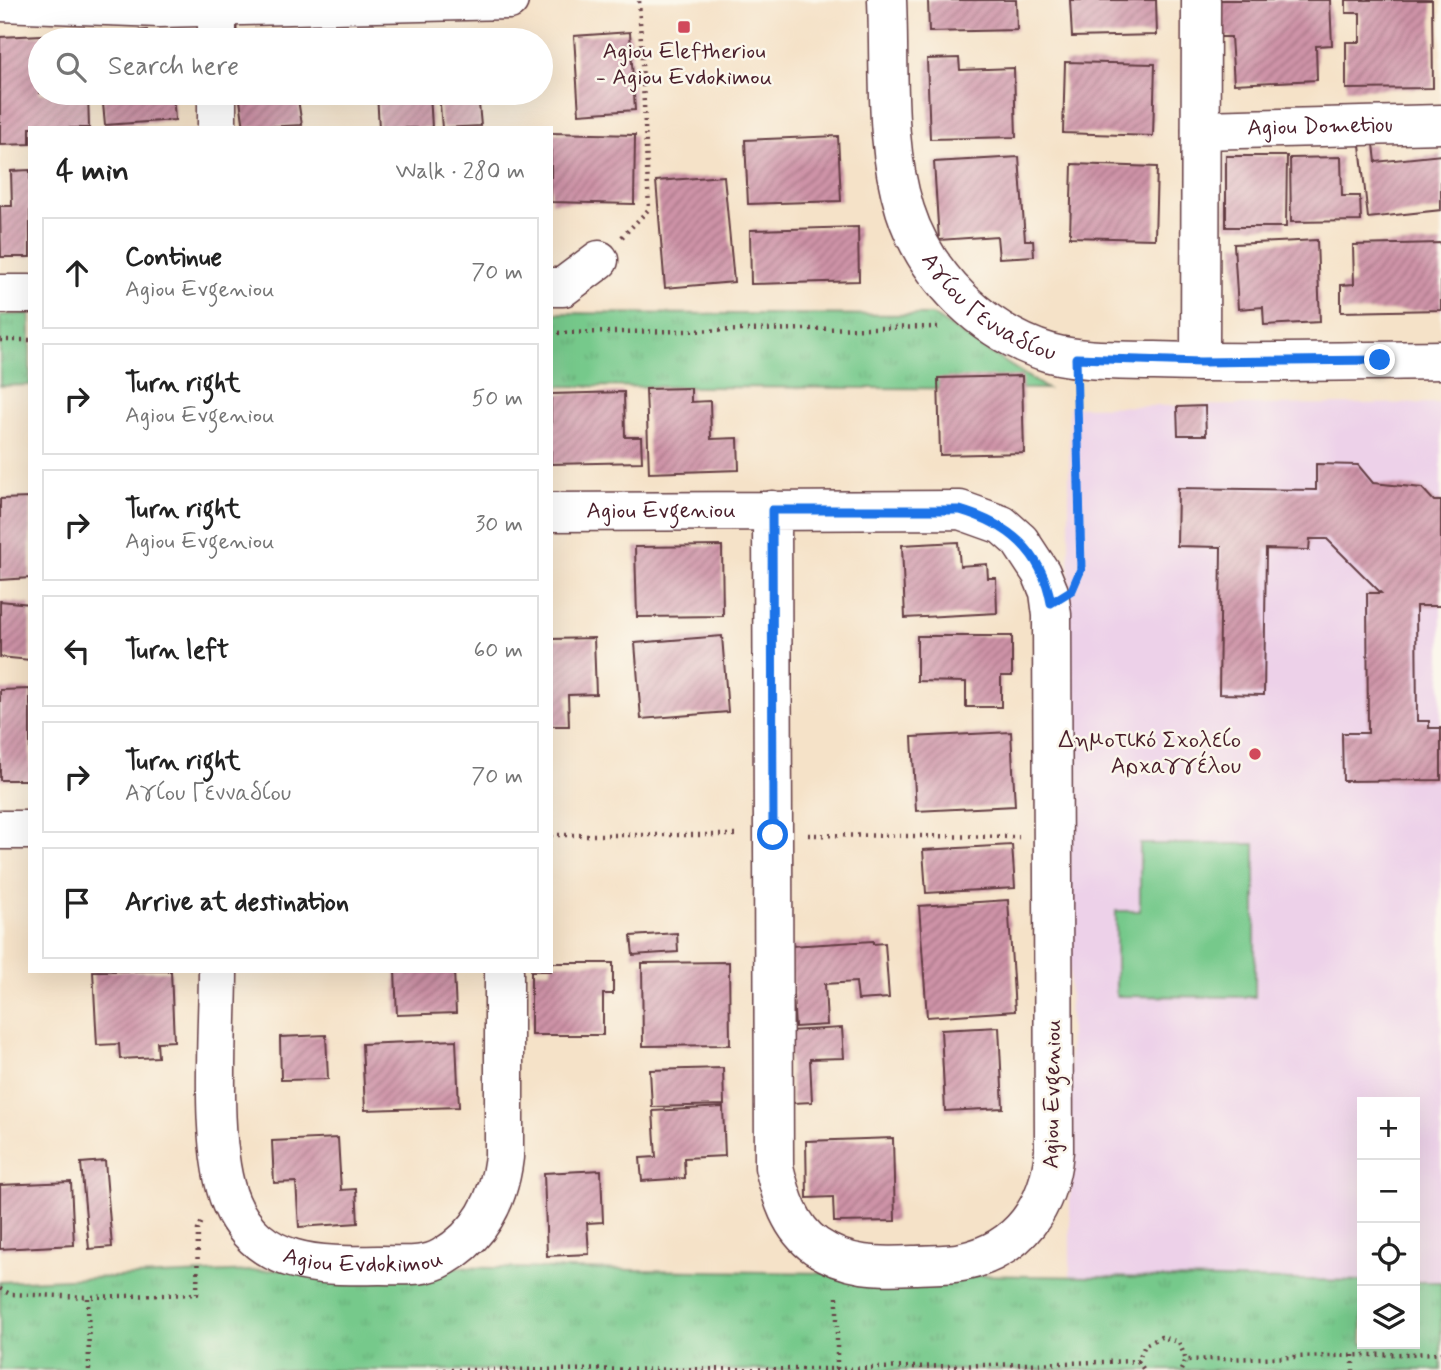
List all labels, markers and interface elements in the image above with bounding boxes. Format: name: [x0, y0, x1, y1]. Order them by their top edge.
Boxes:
marker: Agiou Eleftheriou - Agiou Evdokimou: [676, 19, 692, 35]
search box: [28, 28, 553, 105]
place label: Agiou Eleftheriou - Agiou Evdokimou: [596, 37, 772, 93]
icon: search: [52, 48, 90, 86]
text: Search here: [108, 50, 239, 84]
street label: Agiou Dometiou: [1247, 110, 1393, 144]
text: 4 min: [56, 152, 129, 191]
text: Walk · 280 m: [395, 157, 525, 187]
text: Continue: [125, 241, 222, 275]
street label: Αγίου Γενναδίου: [913, 247, 1059, 369]
icon: ahead: [58, 254, 96, 292]
text: 70 m: [471, 258, 523, 288]
text: Agiou Evgeniou: [125, 275, 275, 305]
route end: [1364, 344, 1395, 375]
text: Turn right: [125, 367, 241, 401]
icon: right: [58, 380, 96, 418]
text: 50 m: [472, 384, 523, 414]
text: Agiou Evgeniou: [125, 401, 275, 431]
text: Turn right: [125, 493, 241, 527]
street label: Agiou Evgeniou: [586, 496, 736, 528]
icon: right: [58, 506, 96, 544]
text: 30 m: [475, 510, 523, 540]
text: Agiou Evgeniou: [125, 527, 275, 557]
icon: left: [58, 632, 96, 670]
text: Turn left: [125, 634, 229, 668]
text: 60 m: [474, 636, 523, 666]
place label: Δημοτικό Σχολείο Αρχαγγέλου: [1058, 726, 1241, 782]
text: Turn right: [125, 745, 241, 779]
marker: Δημοτικό Σχολείο Αρχαγγέλου: [1247, 746, 1263, 762]
icon: right: [58, 758, 96, 796]
text: 70 m: [471, 762, 523, 792]
text: Αγίου Γενναδίου: [125, 779, 291, 809]
route start: [757, 819, 788, 850]
icon: arrive: [58, 884, 96, 922]
text: Arrive at destination: [125, 886, 349, 920]
street label: Agiou Evgeniou: [1037, 1019, 1071, 1169]
map controls: [1357, 1097, 1420, 1349]
button: +: [1357, 1097, 1420, 1160]
button: −: [1357, 1160, 1420, 1223]
button: locate: [1357, 1223, 1420, 1286]
street label: Agiou Evdokimou: [279, 1241, 447, 1281]
button: layers: [1357, 1286, 1420, 1349]

